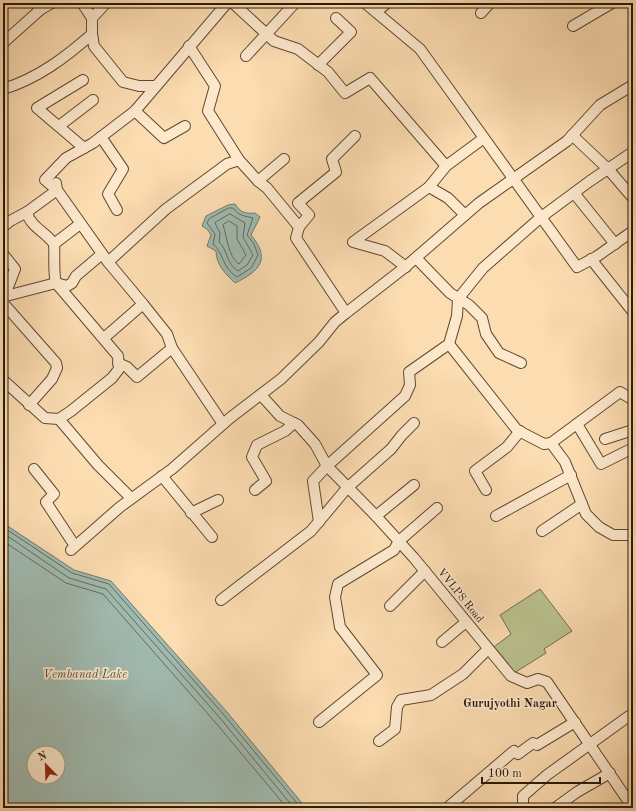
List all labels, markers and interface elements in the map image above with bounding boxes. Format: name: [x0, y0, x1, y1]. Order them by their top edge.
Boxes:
street label: VVLPS Road: [435, 567, 485, 625]
water label: Vembanad Lake: [43, 669, 127, 681]
district label: Gurujyothi Nagar: [463, 698, 557, 710]
north arrow: [26, 745, 66, 785]
text: N: [37, 750, 49, 764]
scale bar: [482, 759, 600, 785]
text: 100 m: [488, 768, 522, 780]

